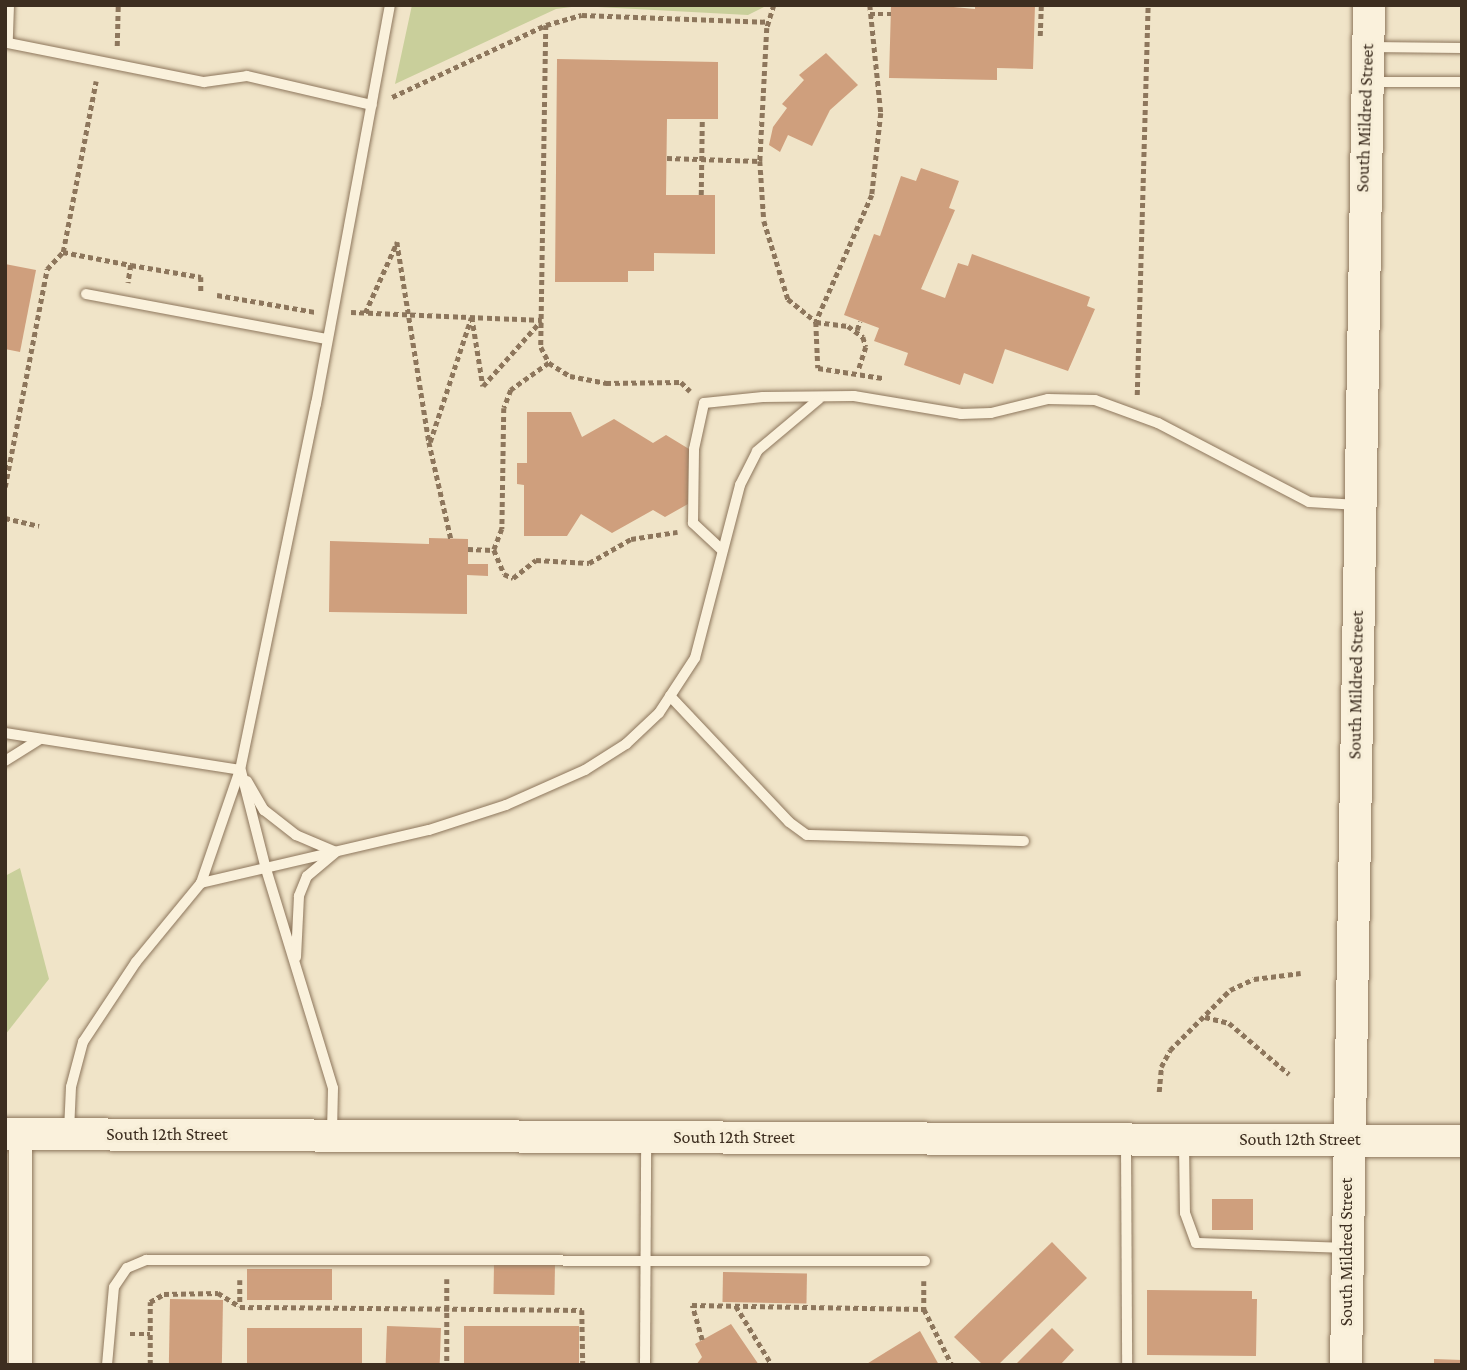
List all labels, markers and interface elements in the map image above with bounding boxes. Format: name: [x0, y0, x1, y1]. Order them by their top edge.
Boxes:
street label: South Mildred Street: [1352, 43, 1378, 193]
street label: South Mildred Street: [1344, 610, 1368, 760]
street label: South 12th Street: [106, 1123, 228, 1145]
street label: South 12th Street: [673, 1126, 795, 1148]
street label: South 12th Street: [1239, 1128, 1361, 1150]
street label: South Mildred Street: [1335, 1178, 1357, 1326]

